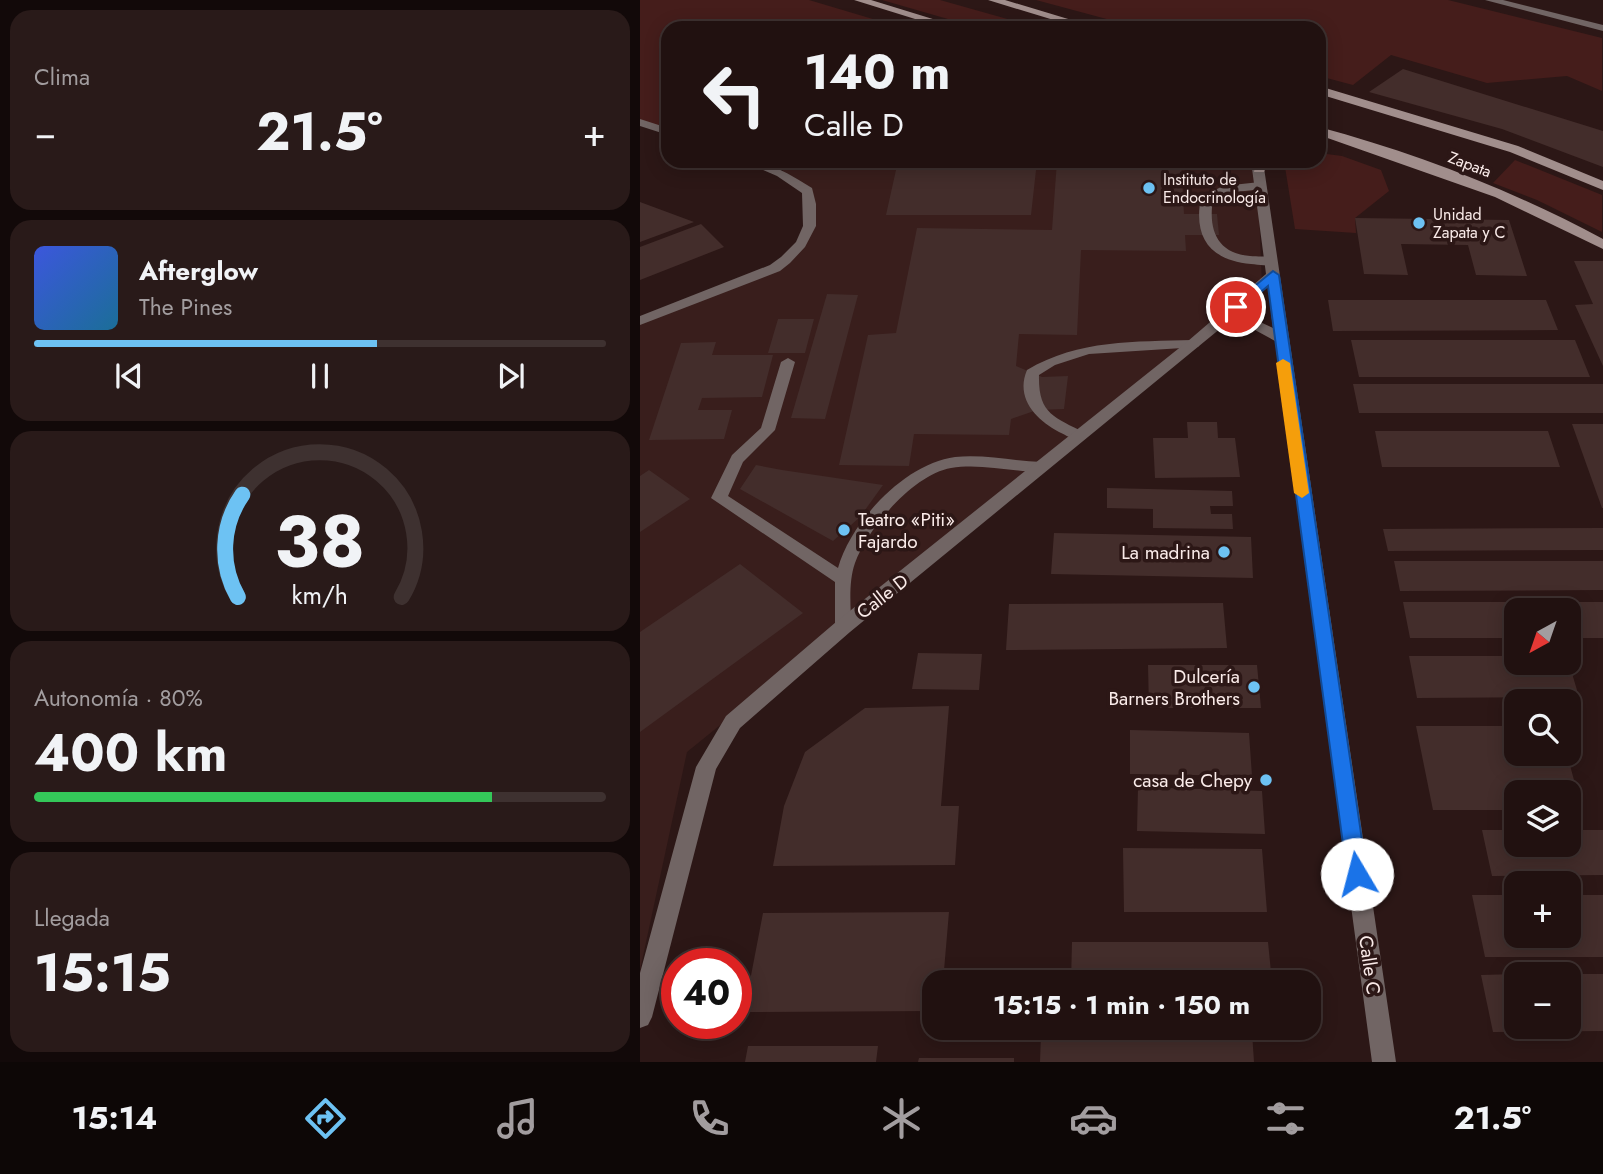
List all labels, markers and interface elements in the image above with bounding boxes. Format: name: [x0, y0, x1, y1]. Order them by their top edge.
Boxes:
text: 140 m: [804, 37, 950, 107]
icon: left: [689, 49, 780, 140]
text: Clima: [34, 60, 90, 94]
text: 21.5°: [256, 94, 383, 170]
text: Calle D: [804, 102, 904, 148]
text: −: [34, 105, 56, 160]
text: +: [583, 105, 606, 160]
street label: Zapata: [1445, 146, 1495, 183]
place label: Instituto de Endocrinología: [1163, 168, 1266, 209]
marker: Instituto de Endocrinología: [1141, 180, 1157, 196]
place label: Unidad Zapata y C: [1433, 203, 1505, 244]
marker: Unidad Zapata y C: [1411, 215, 1427, 231]
text: Afterglow: [139, 252, 258, 290]
pin: [1206, 277, 1266, 337]
icon: arrive: [1217, 288, 1255, 326]
text: The Pines: [139, 290, 232, 324]
icon: previous: [110, 357, 148, 395]
icon: pause: [301, 357, 339, 395]
icon: next: [492, 357, 530, 395]
text: 38: [275, 489, 365, 594]
place label: Teatro «Piti» Fajardo: [858, 506, 955, 555]
marker: Teatro «Piti» Fajardo: [836, 522, 852, 538]
place label: La madrina: [1121, 539, 1210, 566]
marker: La madrina: [1216, 544, 1232, 560]
street label: Calle D: [851, 567, 914, 625]
text: km/h: [292, 577, 348, 613]
north arrow: [1504, 598, 1582, 676]
map controls: [1504, 598, 1581, 1039]
place label: Dulcería Barners Brothers: [1108, 663, 1240, 712]
marker: Dulcería Barners Brothers: [1246, 679, 1262, 695]
text: Autonomía · 80%: [34, 681, 203, 715]
button: search: [1504, 689, 1581, 766]
text: 400 km: [34, 715, 227, 791]
place label: casa de Chepy: [1133, 767, 1253, 794]
marker: casa de Chepy: [1258, 772, 1274, 788]
button: layers: [1504, 780, 1581, 857]
position arrow: [1320, 837, 1394, 911]
button: +: [1504, 871, 1581, 948]
text: Llegada: [34, 901, 110, 935]
street label: Calle C: [1352, 934, 1387, 996]
text: 15:15: [34, 935, 171, 1011]
speed limit sign: 40: [661, 948, 752, 1039]
button: −: [1504, 962, 1581, 1039]
text: 15:15 · 1 min · 150 m: [993, 986, 1250, 1024]
icon: directions: [301, 1094, 350, 1143]
icon: music: [493, 1094, 542, 1143]
icon: phone: [685, 1094, 734, 1143]
icon: climate: [877, 1094, 926, 1143]
icon: car: [1069, 1094, 1118, 1143]
icon: filters: [1261, 1094, 1310, 1143]
text: 15:14: [72, 1095, 157, 1141]
text: 21.5°: [1454, 1095, 1531, 1141]

